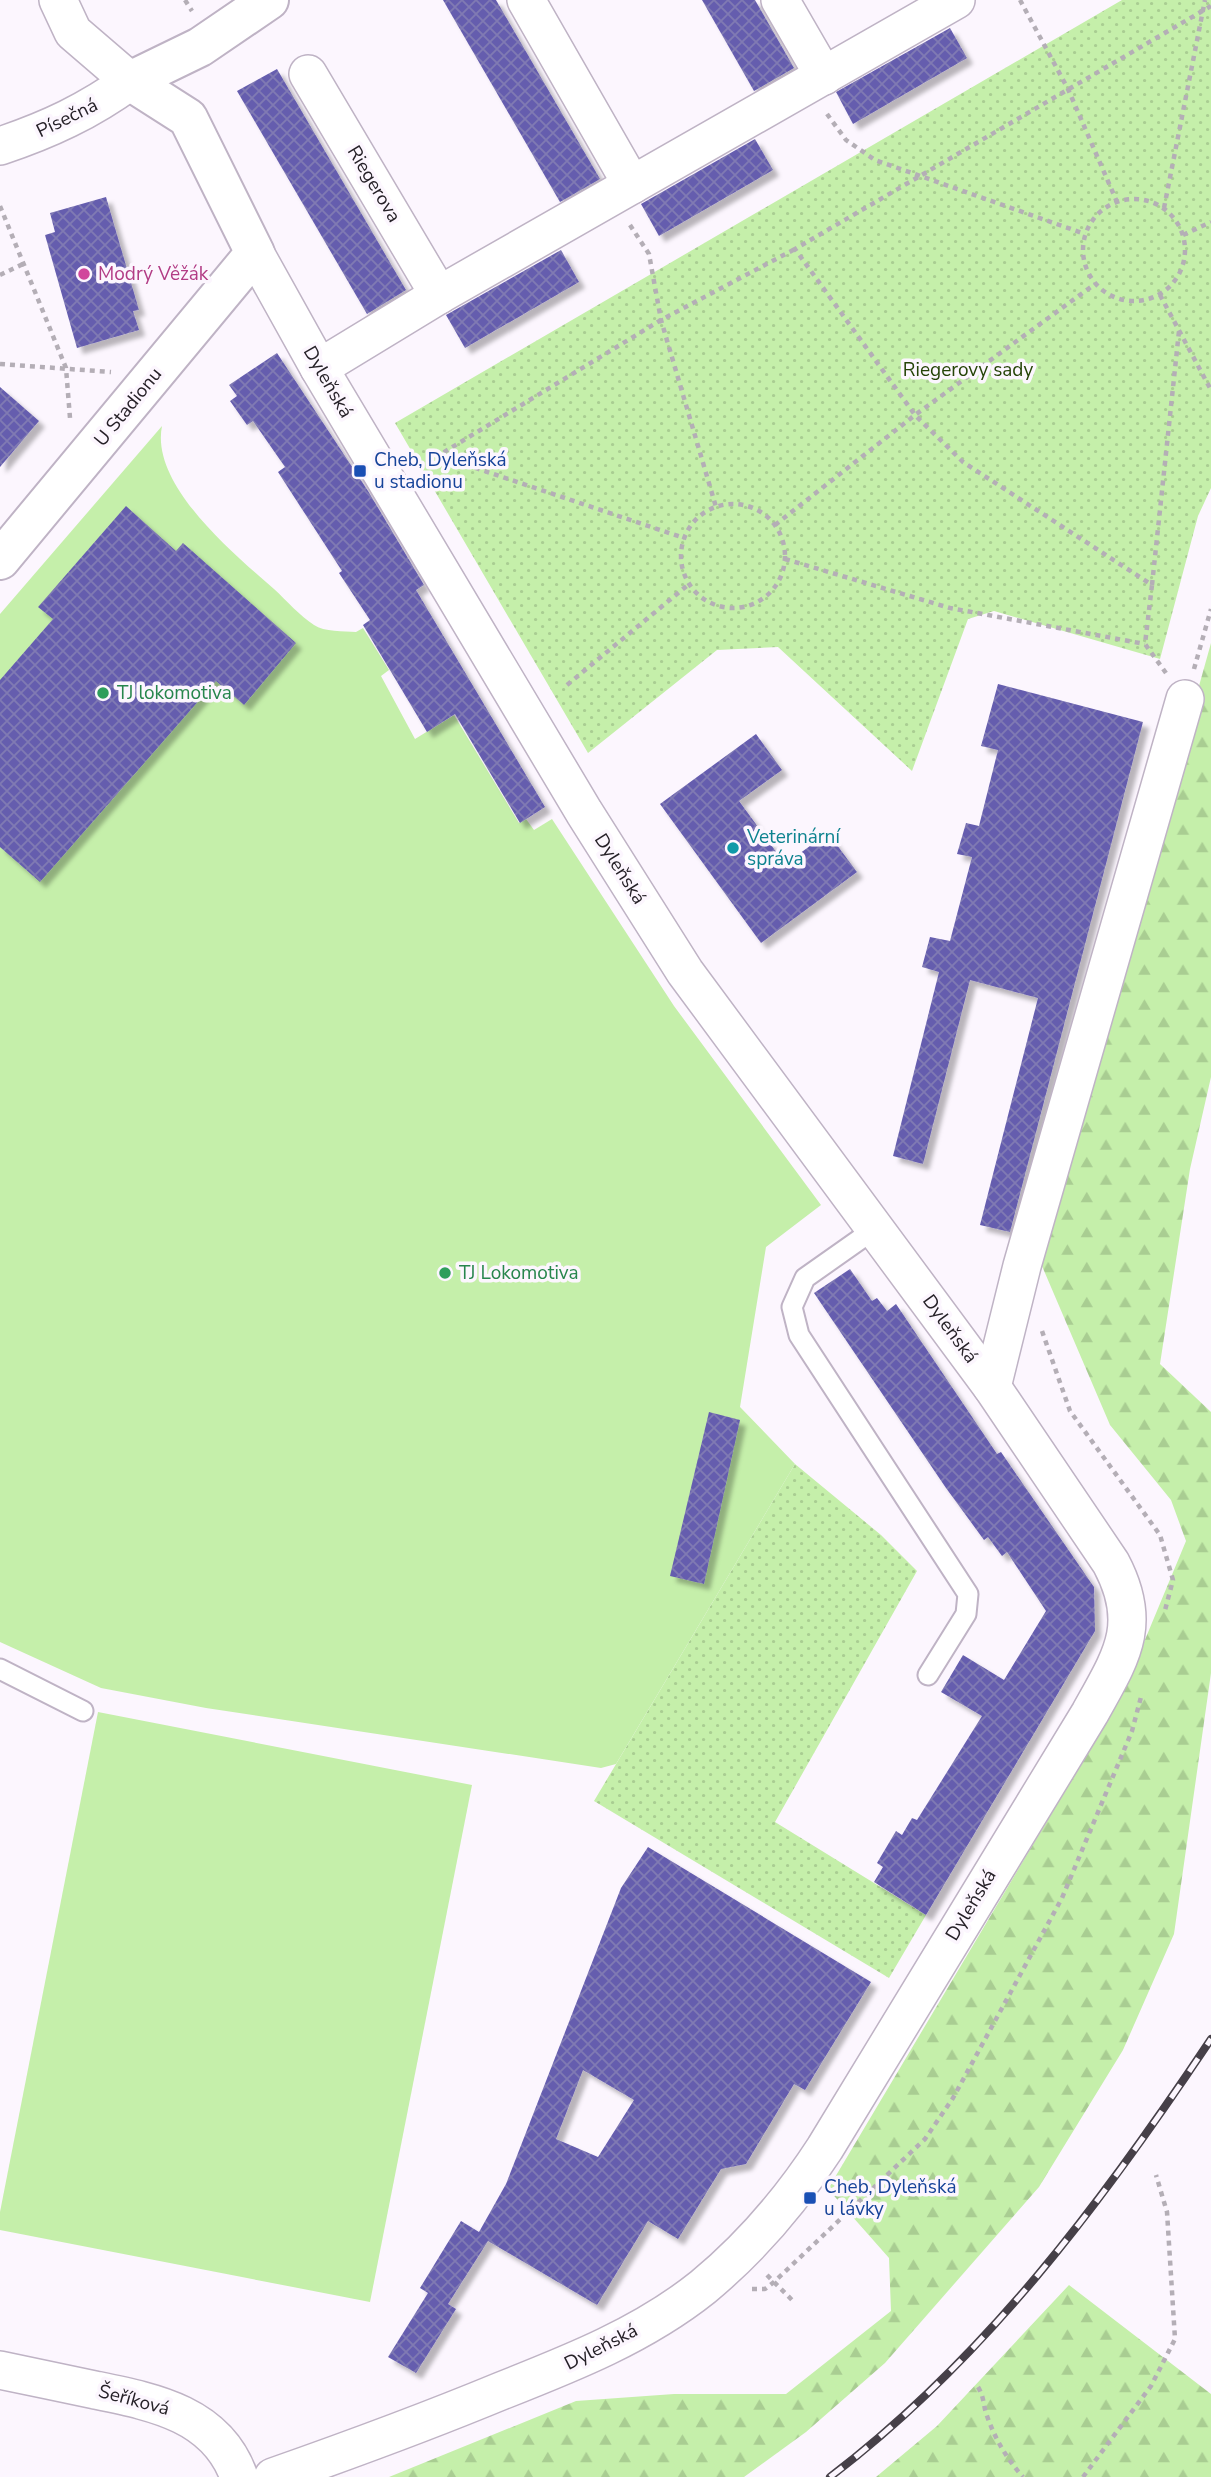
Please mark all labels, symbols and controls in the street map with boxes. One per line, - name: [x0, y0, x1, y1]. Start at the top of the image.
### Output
- street label: Písečná: [32, 92, 102, 144]
- street label: Riegerova: [341, 141, 407, 227]
- place label: Modrý Věžák: [98, 261, 209, 287]
- marker: Modrý Věžák: [76, 266, 92, 282]
- street label: Dyleňská: [297, 341, 359, 423]
- park label: Riegerovy sady: [903, 357, 1033, 383]
- street label: U Stadionu: [88, 362, 168, 452]
- place label: Cheb, Dyleňská u stadionu: [374, 447, 506, 495]
- marker: Cheb, Dyleňská u stadionu: [352, 463, 368, 479]
- place label: TJ lokomotiva: [117, 680, 232, 706]
- marker: TJ lokomotiva: [95, 685, 111, 701]
- place label: Veterinární správa: [746, 824, 841, 872]
- street label: Dyleňská: [588, 829, 652, 909]
- marker: Veterinární správa: [725, 840, 741, 856]
- place label: TJ Lokomotiva: [459, 1260, 578, 1286]
- marker: TJ Lokomotiva: [437, 1265, 453, 1281]
- street label: Dyleňská: [916, 1289, 984, 1369]
- street label: Dyleňská: [940, 1864, 1002, 1946]
- place label: Cheb, Dyleňská u lávky: [824, 2174, 956, 2222]
- marker: Cheb, Dyleňská u lávky: [802, 2190, 818, 2206]
- street label: Dyleňská: [560, 2318, 642, 2376]
- street label: Šeříková: [96, 2378, 172, 2422]

